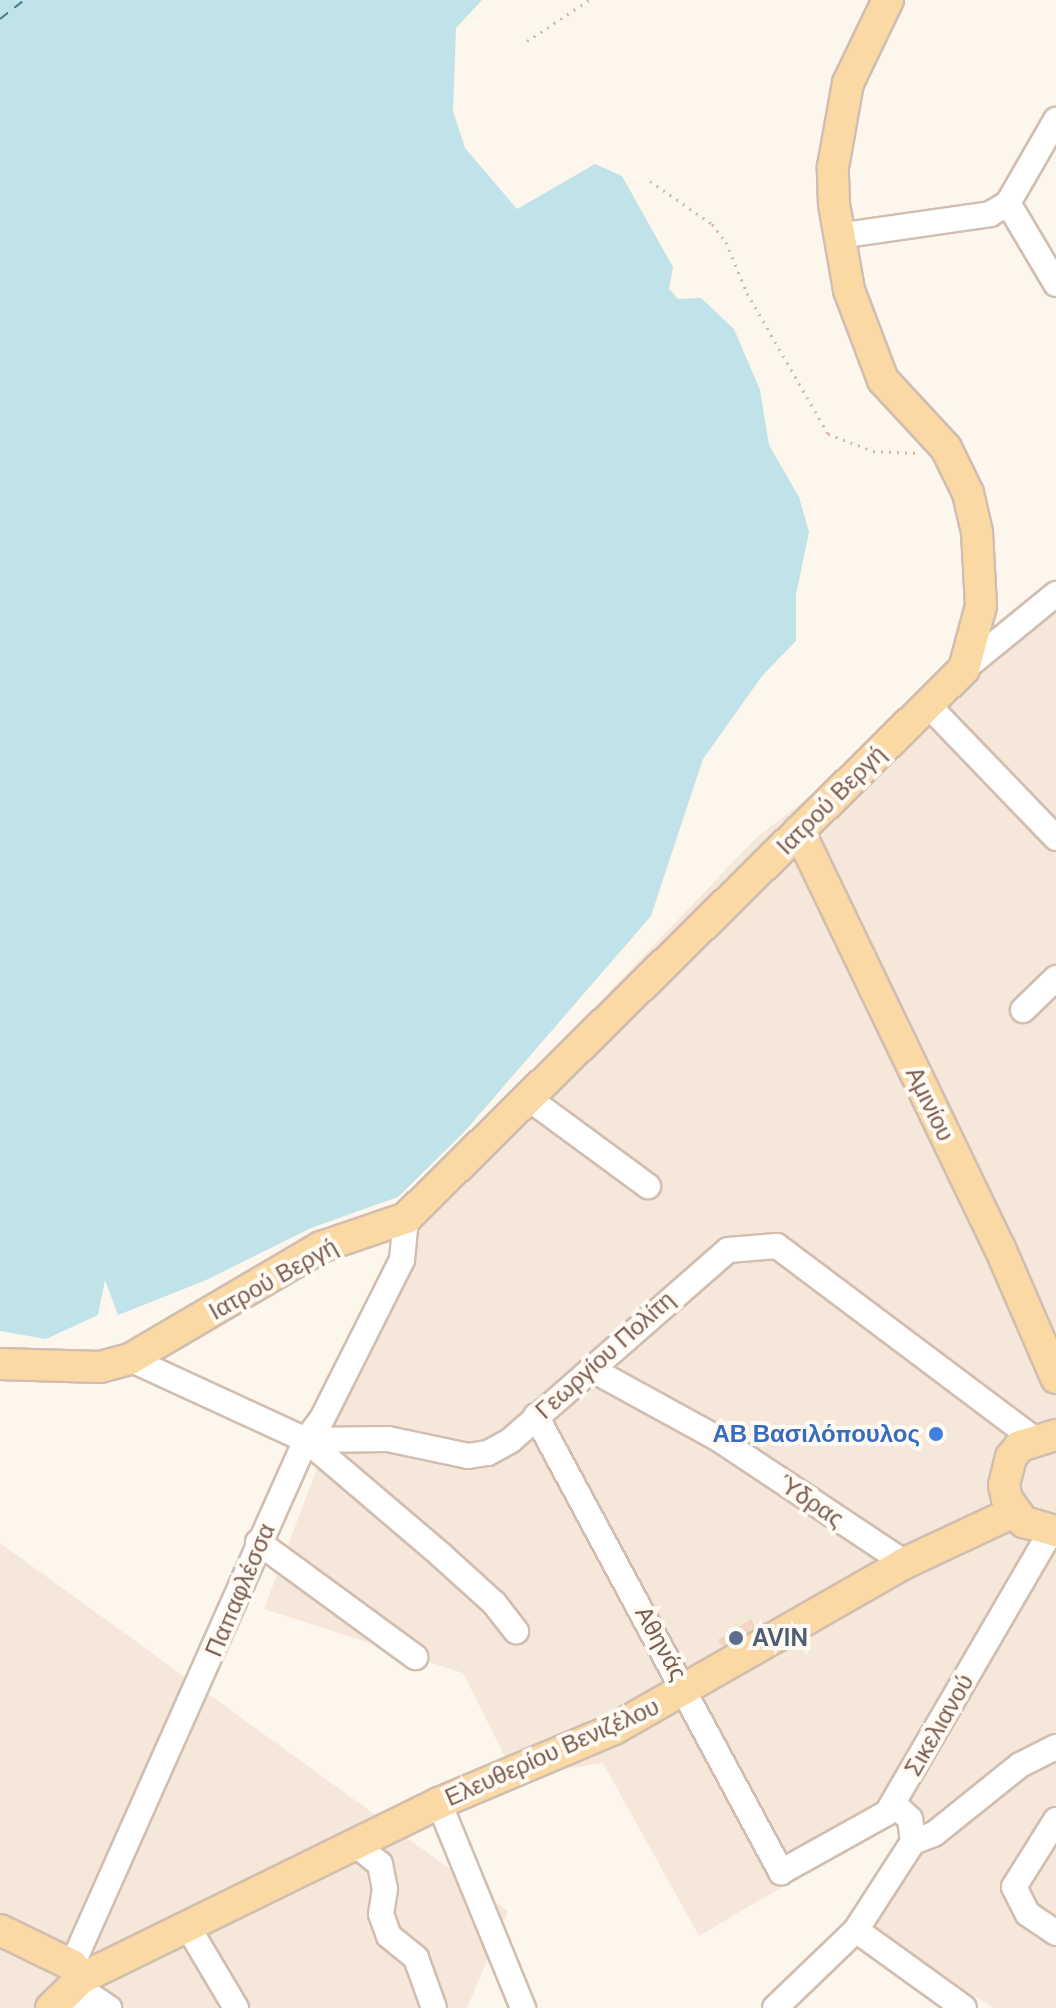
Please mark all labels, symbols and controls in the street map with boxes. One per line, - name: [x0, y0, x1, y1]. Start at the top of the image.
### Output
- street label: Ιατρού Βεργή: [771, 740, 891, 860]
- street label: Αμινίου: [900, 1062, 960, 1146]
- street label: Ιατρού Βεργή: [204, 1232, 342, 1326]
- street label: Γεωργίου Πολίτη: [530, 1285, 680, 1425]
- place label: ΑΒ Βασιλόπουλος: [712, 1420, 920, 1448]
- marker: ΑΒ Βασιλόπουλος: [927, 1425, 945, 1443]
- street label: Ύδρας: [773, 1469, 849, 1533]
- street label: Παπαφλέσσα: [199, 1519, 281, 1661]
- street label: Αθηνάς: [629, 1601, 693, 1685]
- place label: AVIN: [752, 1624, 808, 1652]
- marker: AVIN: [727, 1629, 745, 1647]
- street label: Σικελιανού: [898, 1669, 980, 1781]
- street label: Ελευθερίου Βενιζέλου: [441, 1692, 663, 1812]

